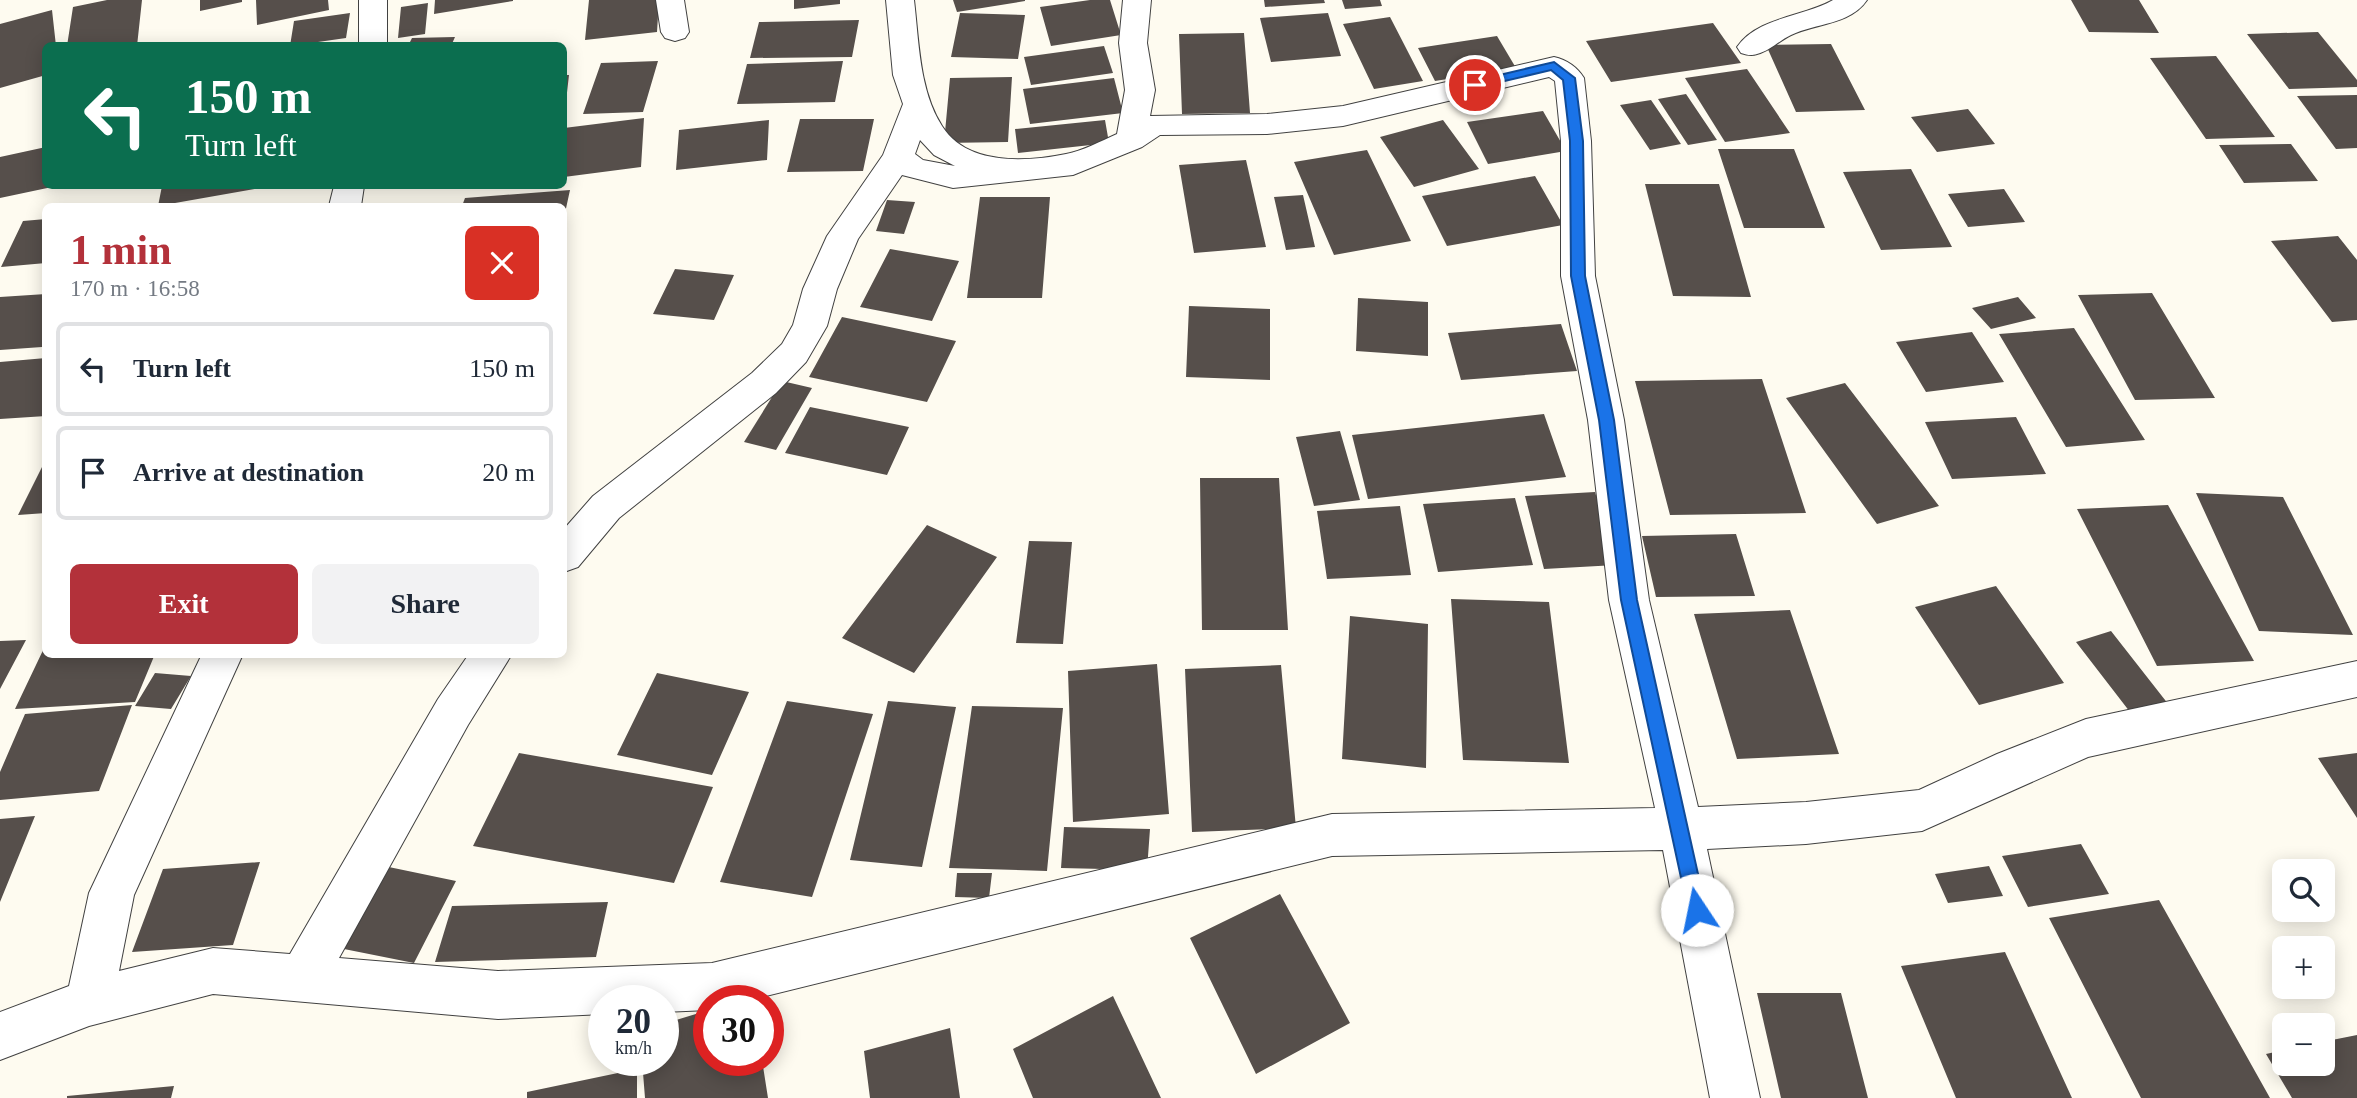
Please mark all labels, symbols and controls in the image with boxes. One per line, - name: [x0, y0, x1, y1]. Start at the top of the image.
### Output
- pin: [1445, 55, 1505, 115]
- icon: arrive: [1456, 66, 1494, 104]
- text: 150 m: [185, 69, 312, 124]
- icon: left: [70, 70, 161, 161]
- text: Turn left: [185, 127, 297, 163]
- button: close: [465, 226, 539, 300]
- text: 1 min: [70, 227, 172, 273]
- text: 170 m · 16:58: [70, 276, 200, 301]
- icon: left: [74, 350, 112, 388]
- text: Turn left: [133, 354, 231, 383]
- text: 150 m: [469, 354, 535, 383]
- icon: arrive: [74, 454, 112, 492]
- text: Arrive at destination: [133, 458, 364, 487]
- text: 20 m: [482, 458, 535, 487]
- button: Exit: [70, 564, 298, 644]
- button: Share: [312, 564, 539, 644]
- map controls: [2272, 859, 2335, 1076]
- button: search: [2272, 859, 2335, 922]
- position arrow: [1660, 873, 1734, 947]
- button: +: [2272, 936, 2335, 999]
- speed limit sign: 30: [693, 985, 784, 1076]
- text: 20: [616, 1002, 651, 1041]
- button: −: [2272, 1013, 2335, 1076]
- text: km/h: [615, 1038, 652, 1058]

